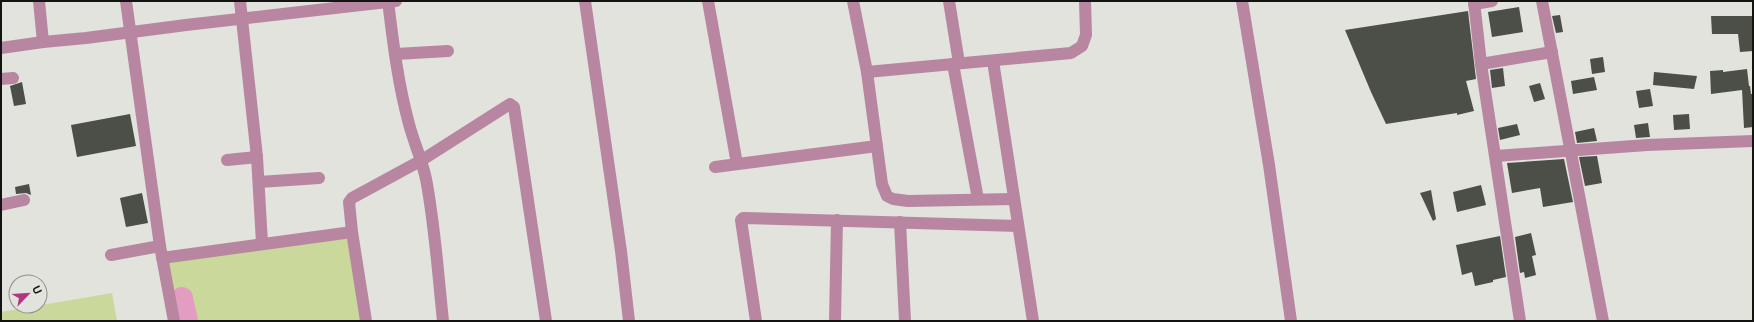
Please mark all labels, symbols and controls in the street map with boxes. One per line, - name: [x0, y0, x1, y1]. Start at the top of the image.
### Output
- north arrow: [8, 274, 48, 314]
- text: U: [29, 283, 46, 297]

